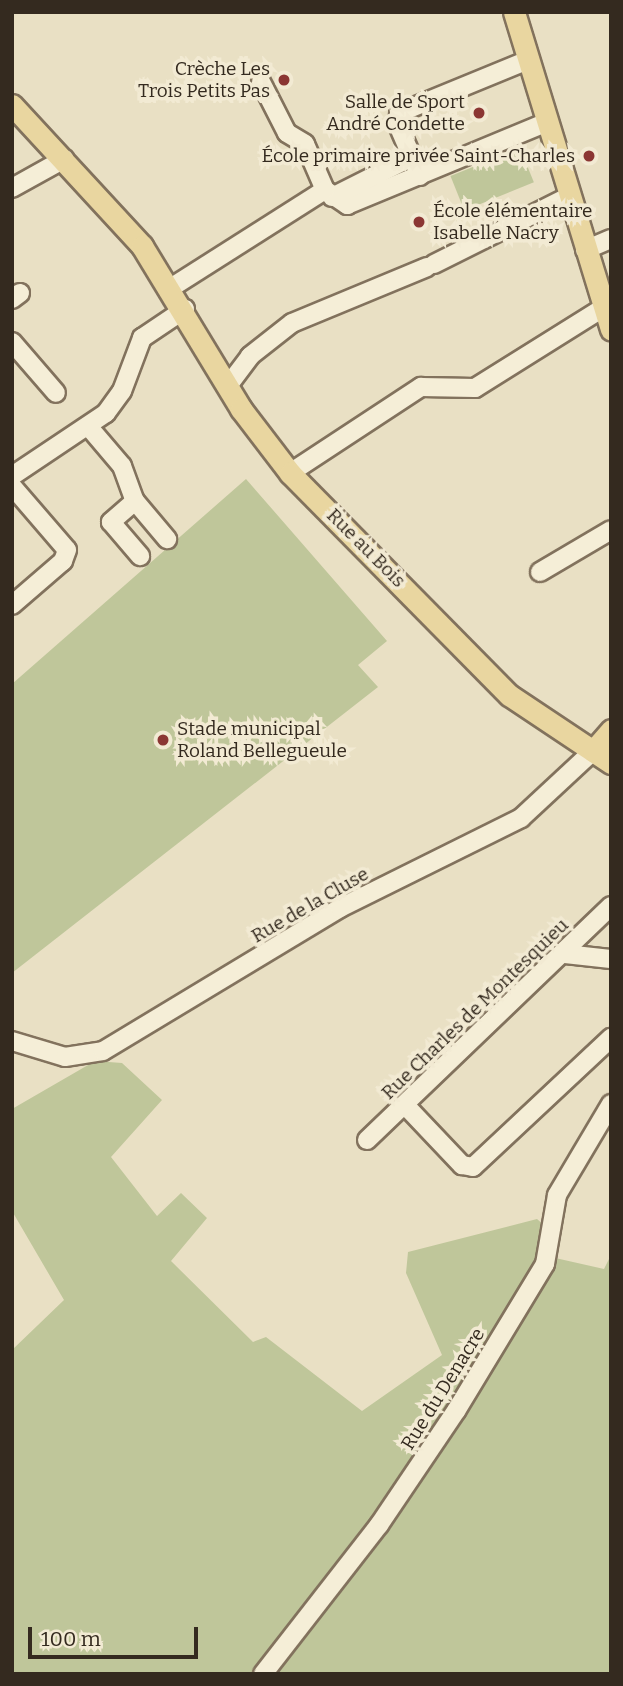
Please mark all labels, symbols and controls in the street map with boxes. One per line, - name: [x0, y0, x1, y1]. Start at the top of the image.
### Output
- place label: Crèche Les Trois Petits Pas: [138, 58, 270, 102]
- marker: Crèche Les Trois Petits Pas: [276, 72, 292, 88]
- place label: Salle de Sport André Condette: [326, 91, 465, 135]
- marker: Salle de Sport André Condette: [471, 105, 487, 121]
- place label: École primaire privée Saint-Charles: [261, 145, 575, 167]
- marker: École primaire privée Saint-Charles: [581, 148, 597, 164]
- place label: École élémentaire Isabelle Nacry: [433, 200, 592, 244]
- marker: École élémentaire Isabelle Nacry: [411, 214, 427, 230]
- street label: Rue au Bois: [322, 504, 410, 592]
- place label: Stade municipal Roland Bellegueule: [177, 718, 347, 762]
- marker: Stade municipal Roland Bellegueule: [155, 732, 171, 748]
- street label: Rue de la Cluse: [247, 862, 373, 948]
- street label: Rue Charles de Montesquieu: [377, 914, 573, 1104]
- street label: Rue du Denacre: [396, 1324, 490, 1454]
- scale bar: [32, 1612, 201, 1656]
- text: 100 m: [41, 1626, 101, 1652]

